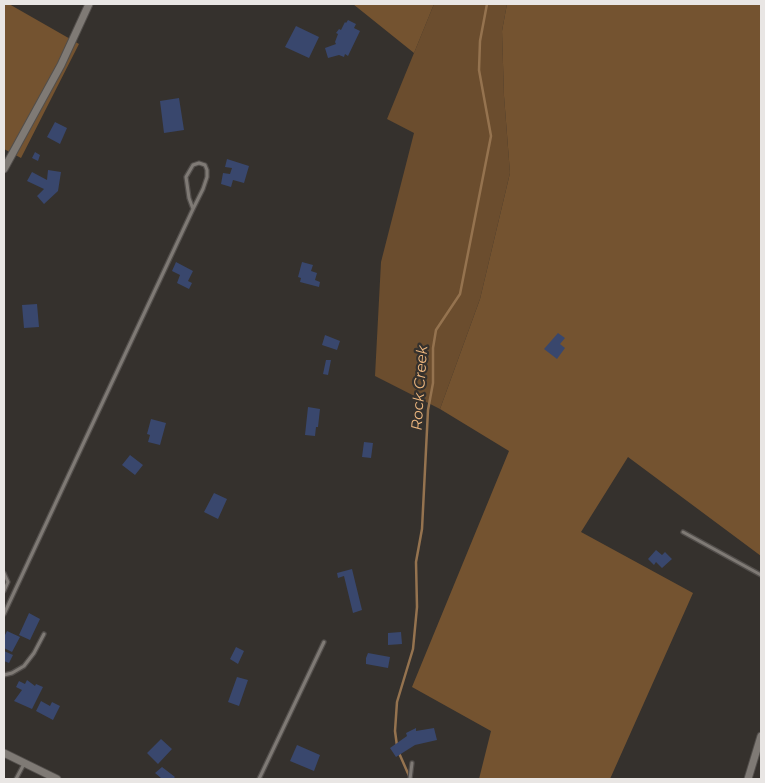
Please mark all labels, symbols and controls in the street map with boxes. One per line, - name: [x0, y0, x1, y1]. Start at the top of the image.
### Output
- water label: Rock Creek: [408, 345, 432, 431]

